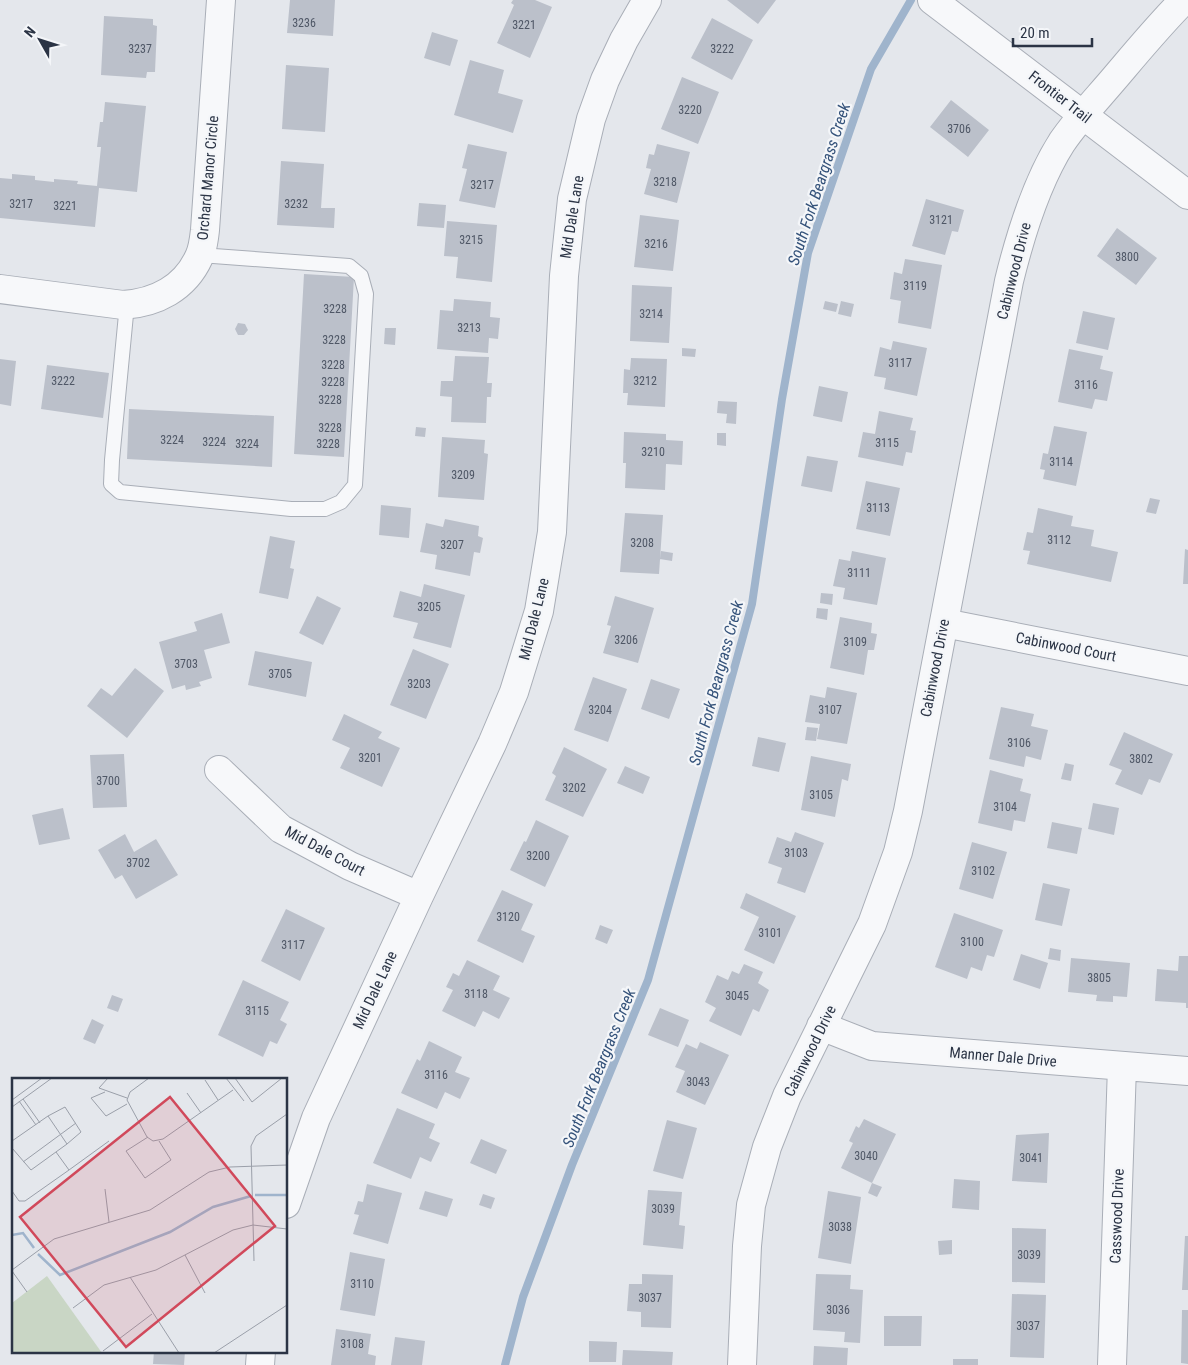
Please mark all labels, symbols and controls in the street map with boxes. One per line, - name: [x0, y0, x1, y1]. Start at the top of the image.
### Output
- north arrow: [15, 15, 65, 65]
- scale bar: [1013, 15, 1092, 47]
- house number: 3236: [292, 16, 316, 30]
- house number: 3221: [512, 18, 536, 32]
- text: N: [21, 23, 39, 40]
- text: 20 m: [1020, 24, 1050, 42]
- house number: 3237: [128, 42, 152, 56]
- house number: 3222: [710, 42, 734, 56]
- street label: Frontier Trail: [1025, 67, 1095, 127]
- water label: South Fork Beargrass Creek: [784, 100, 855, 268]
- house number: 3220: [678, 103, 702, 117]
- street label: Orchard Manor Circle: [194, 115, 222, 241]
- house number: 3706: [947, 122, 971, 136]
- street label: Mid Dale Lane: [557, 174, 587, 260]
- house number: 3218: [653, 175, 677, 189]
- house number: 3217: [470, 178, 494, 192]
- house number: 3217: [9, 197, 33, 211]
- house number: 3232: [284, 197, 308, 211]
- house number: 3221: [53, 199, 77, 213]
- house number: 3121: [929, 213, 953, 227]
- street label: Cabinwood Drive: [993, 221, 1035, 321]
- house number: 3215: [459, 233, 483, 247]
- house number: 3216: [644, 237, 668, 251]
- house number: 3800: [1115, 250, 1139, 264]
- house number: 3119: [903, 279, 927, 293]
- house number: 3228: [323, 302, 347, 316]
- house number: 3214: [639, 307, 663, 321]
- house number: 3213: [457, 321, 481, 335]
- house number: 3228: [322, 333, 346, 347]
- house number: 3117: [888, 356, 912, 370]
- house number: 3228: [321, 358, 345, 372]
- house number: 3222: [51, 374, 75, 388]
- house number: 3212: [633, 374, 657, 388]
- house number: 3228: [321, 375, 345, 389]
- house number: 3116: [1074, 378, 1098, 392]
- house number: 3228: [318, 393, 342, 407]
- house number: 3228: [318, 421, 342, 435]
- house number: 3224: [160, 433, 184, 447]
- house number: 3224: [202, 435, 226, 449]
- house number: 3115: [875, 436, 899, 450]
- house number: 3224: [235, 437, 259, 451]
- house number: 3228: [316, 437, 340, 451]
- house number: 3210: [641, 445, 665, 459]
- house number: 3114: [1049, 455, 1073, 469]
- house number: 3209: [451, 468, 475, 482]
- house number: 3113: [866, 501, 890, 515]
- house number: 3112: [1047, 533, 1071, 547]
- house number: 3208: [630, 536, 654, 550]
- house number: 3207: [440, 538, 464, 552]
- house number: 3111: [847, 566, 871, 580]
- street label: Mid Dale Lane: [515, 576, 553, 662]
- water label: South Fork Beargrass Creek: [685, 598, 747, 767]
- house number: 3205: [417, 600, 441, 614]
- street label: Cabinwood Drive: [917, 617, 953, 719]
- street label: Cabinwood Court: [1014, 628, 1118, 666]
- house number: 3206: [614, 633, 638, 647]
- house number: 3109: [843, 635, 867, 649]
- house number: 3703: [174, 657, 198, 671]
- house number: 3705: [268, 667, 292, 681]
- house number: 3203: [407, 677, 431, 691]
- house number: 3204: [588, 703, 612, 717]
- house number: 3107: [818, 703, 842, 717]
- house number: 3106: [1007, 736, 1031, 750]
- house number: 3201: [358, 751, 382, 765]
- house number: 3802: [1129, 752, 1153, 766]
- house number: 3700: [96, 774, 120, 788]
- house number: 3202: [562, 781, 586, 795]
- house number: 3105: [809, 788, 833, 802]
- house number: 3104: [993, 800, 1017, 814]
- street label: Mid Dale Court: [282, 822, 368, 880]
- house number: 3103: [784, 846, 808, 860]
- house number: 3200: [526, 849, 550, 863]
- house number: 3702: [126, 856, 150, 870]
- house number: 3102: [971, 864, 995, 878]
- house number: 3120: [496, 910, 520, 924]
- house number: 3101: [758, 926, 782, 940]
- house number: 3100: [960, 935, 984, 949]
- house number: 3117: [281, 938, 305, 952]
- street label: Mid Dale Lane: [349, 948, 401, 1032]
- house number: 3805: [1087, 971, 1111, 985]
- water label: South Fork Beargrass Creek: [558, 985, 640, 1150]
- house number: 3118: [464, 987, 488, 1001]
- house number: 3045: [725, 989, 749, 1003]
- street label: Cabinwood Drive: [780, 1002, 840, 1100]
- house number: 3115: [245, 1004, 269, 1018]
- street label: Manner Dale Drive: [949, 1043, 1057, 1071]
- house number: 3116: [424, 1068, 448, 1082]
- house number: 3043: [686, 1075, 710, 1089]
- inset map: [12, 1078, 288, 1352]
- house number: 3040: [854, 1149, 878, 1163]
- house number: 3041: [1019, 1151, 1043, 1165]
- street label: Casswood Drive: [1106, 1168, 1128, 1264]
- house number: 3039: [651, 1202, 675, 1216]
- house number: 3038: [828, 1220, 852, 1234]
- house number: 3039: [1017, 1248, 1041, 1262]
- house number: 3110: [350, 1277, 374, 1291]
- house number: 3037: [638, 1291, 662, 1305]
- house number: 3036: [826, 1303, 850, 1317]
- house number: 3037: [1016, 1319, 1040, 1333]
- house number: 3108: [340, 1337, 364, 1351]

